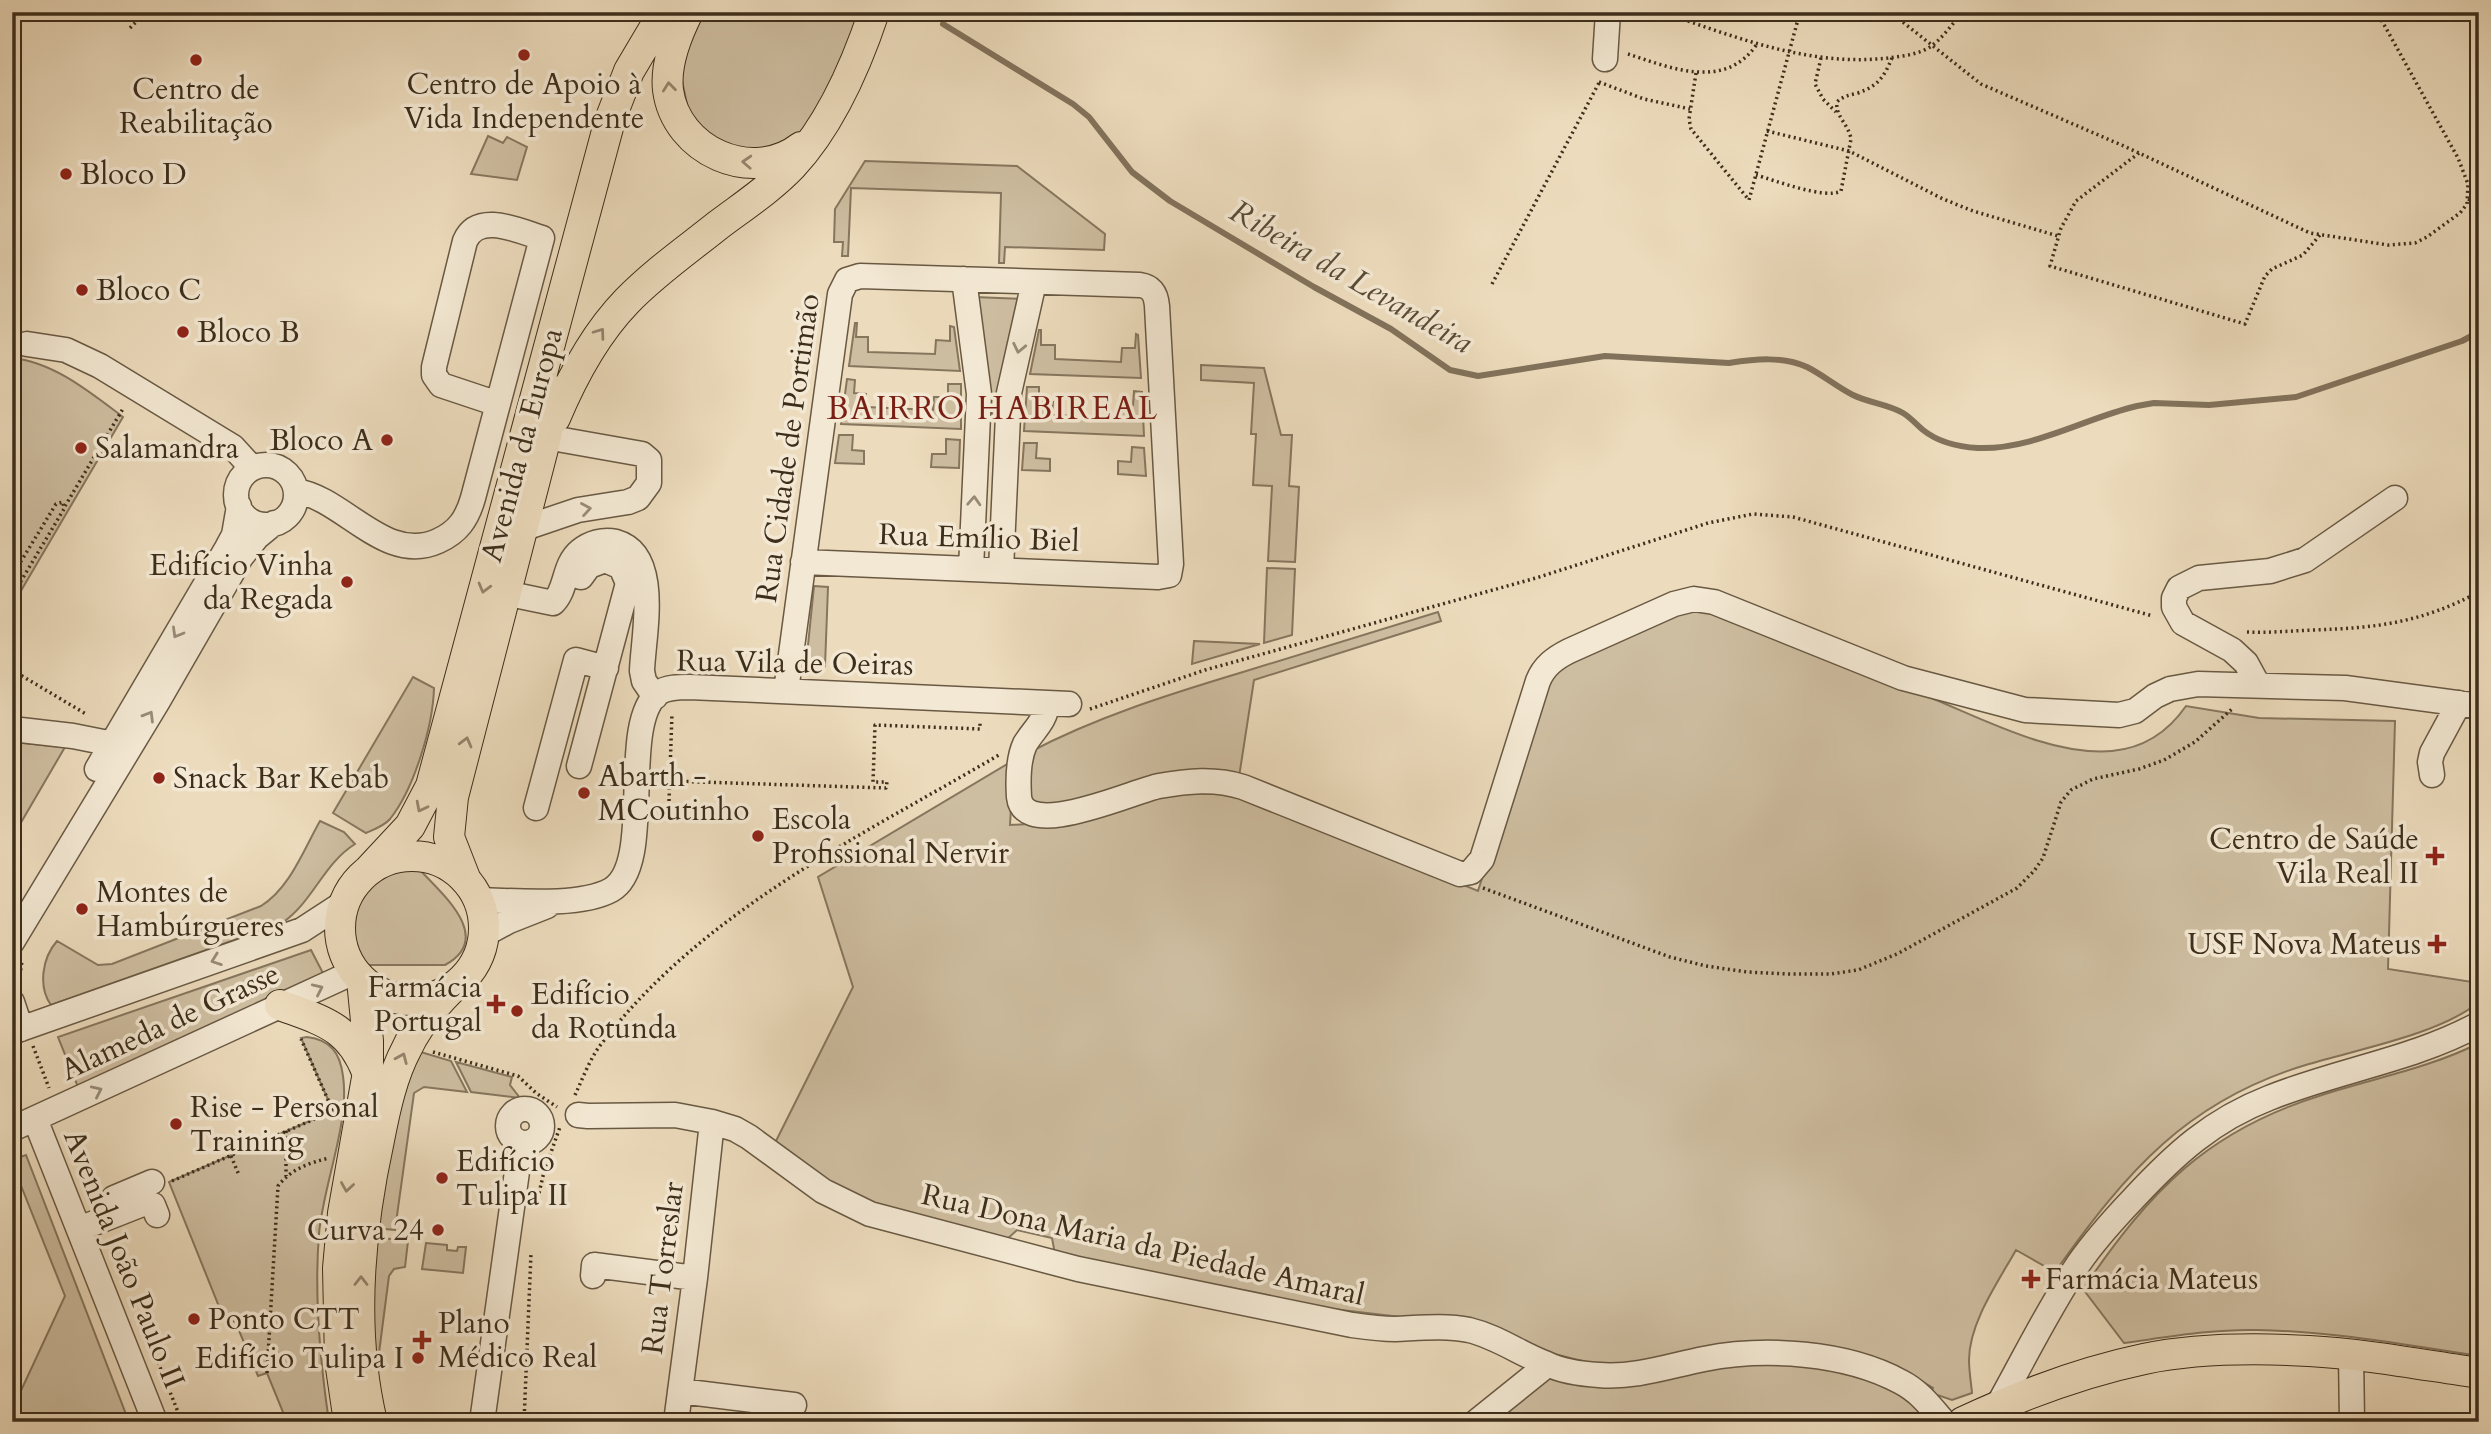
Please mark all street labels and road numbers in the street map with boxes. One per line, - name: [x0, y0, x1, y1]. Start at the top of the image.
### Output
- street label: Rua Cidade de Portimão: [746, 291, 830, 605]
- street label: Avenida da Europa: [471, 323, 573, 567]
- street label: Rua Emílio Biel: [878, 514, 1081, 562]
- street label: Rua Vila de Oeiras: [676, 640, 914, 686]
- street label: Alameda de Grasse: [54, 953, 286, 1091]
- street label: Avenida João Paulo II: [53, 1123, 195, 1395]
- street label: Rua Dona Maria da Piedade Amaral: [918, 1174, 1369, 1316]
- street label: Rua Torreslar: [632, 1179, 694, 1357]

